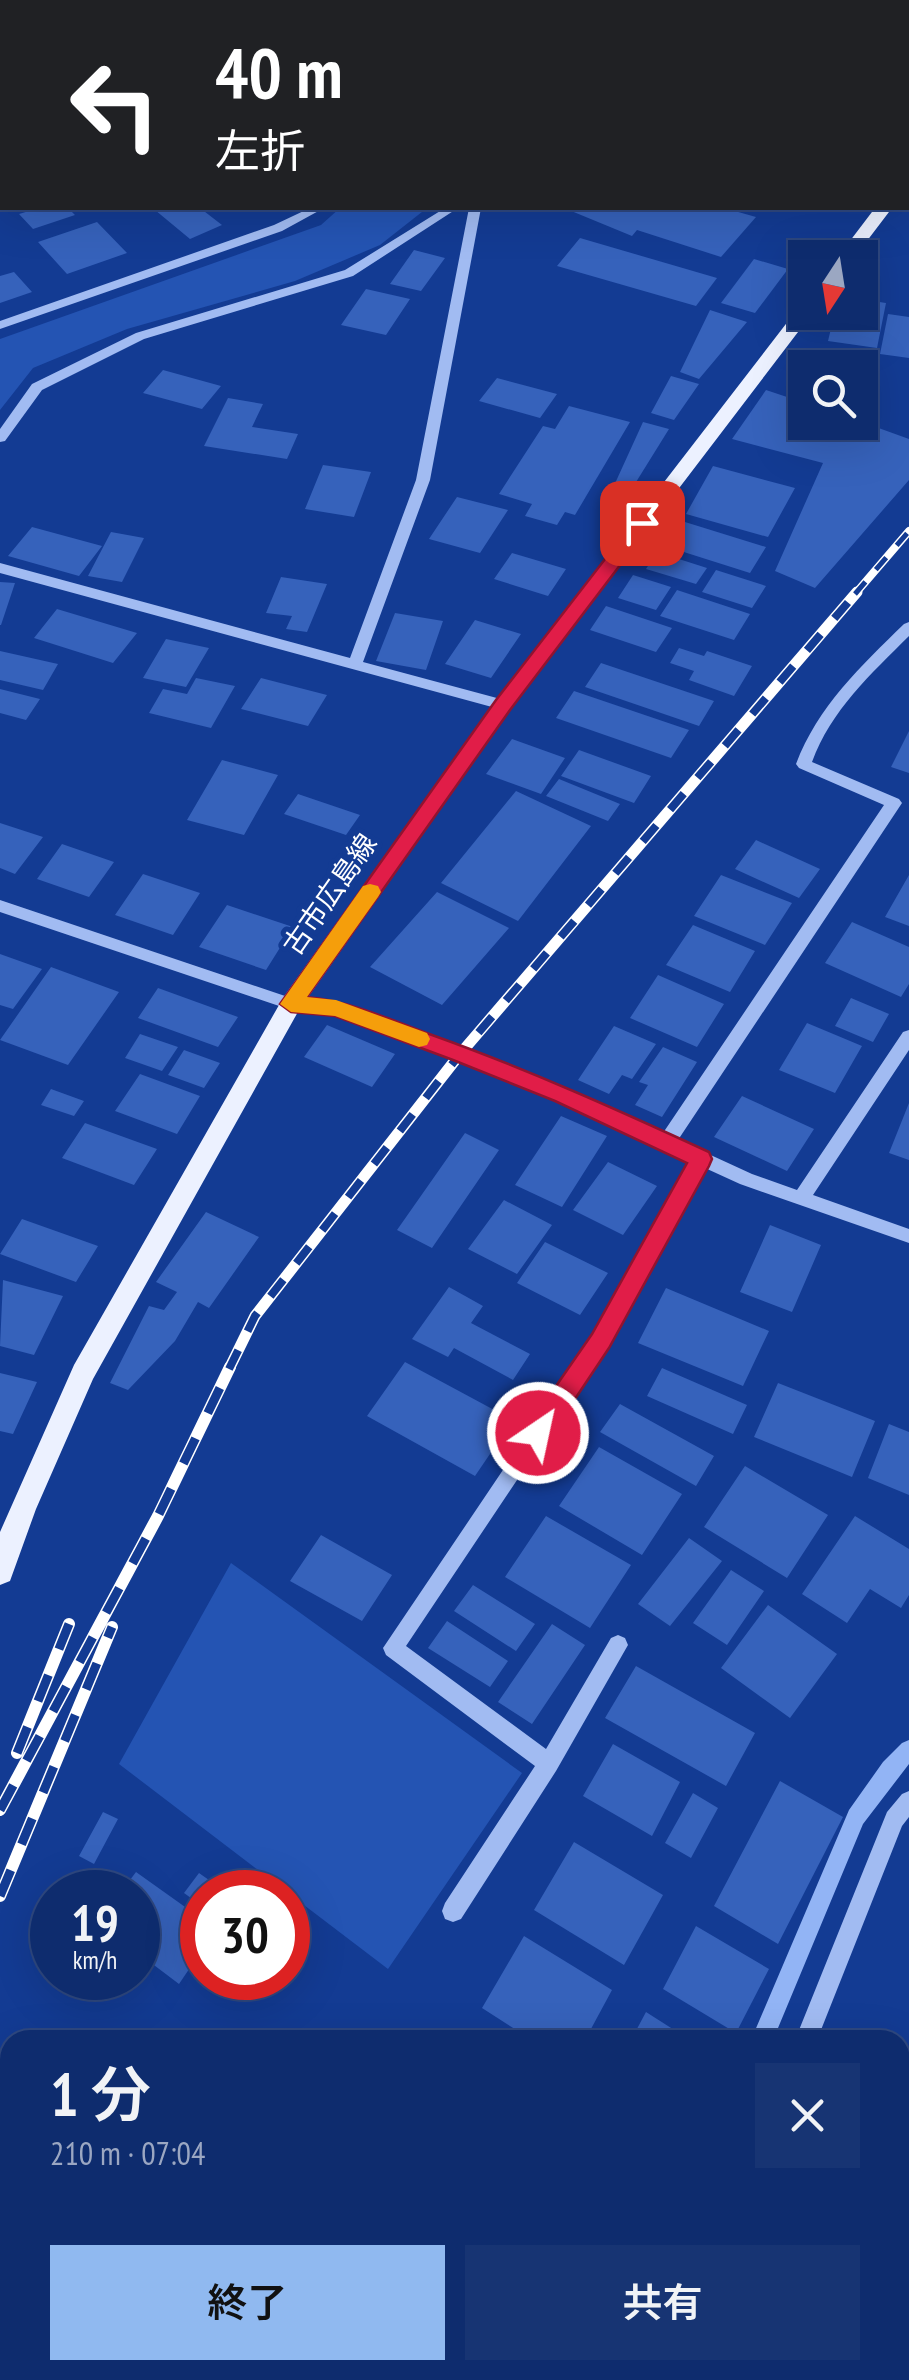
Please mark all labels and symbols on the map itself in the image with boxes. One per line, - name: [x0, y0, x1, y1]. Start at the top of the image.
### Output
- north arrow: [788, 240, 878, 330]
- pin: [600, 481, 685, 566]
- street label: 古市広島線: [274, 826, 384, 962]
- position arrow: [486, 1381, 590, 1485]
- speed limit sign: 30: [180, 1870, 310, 2000]

